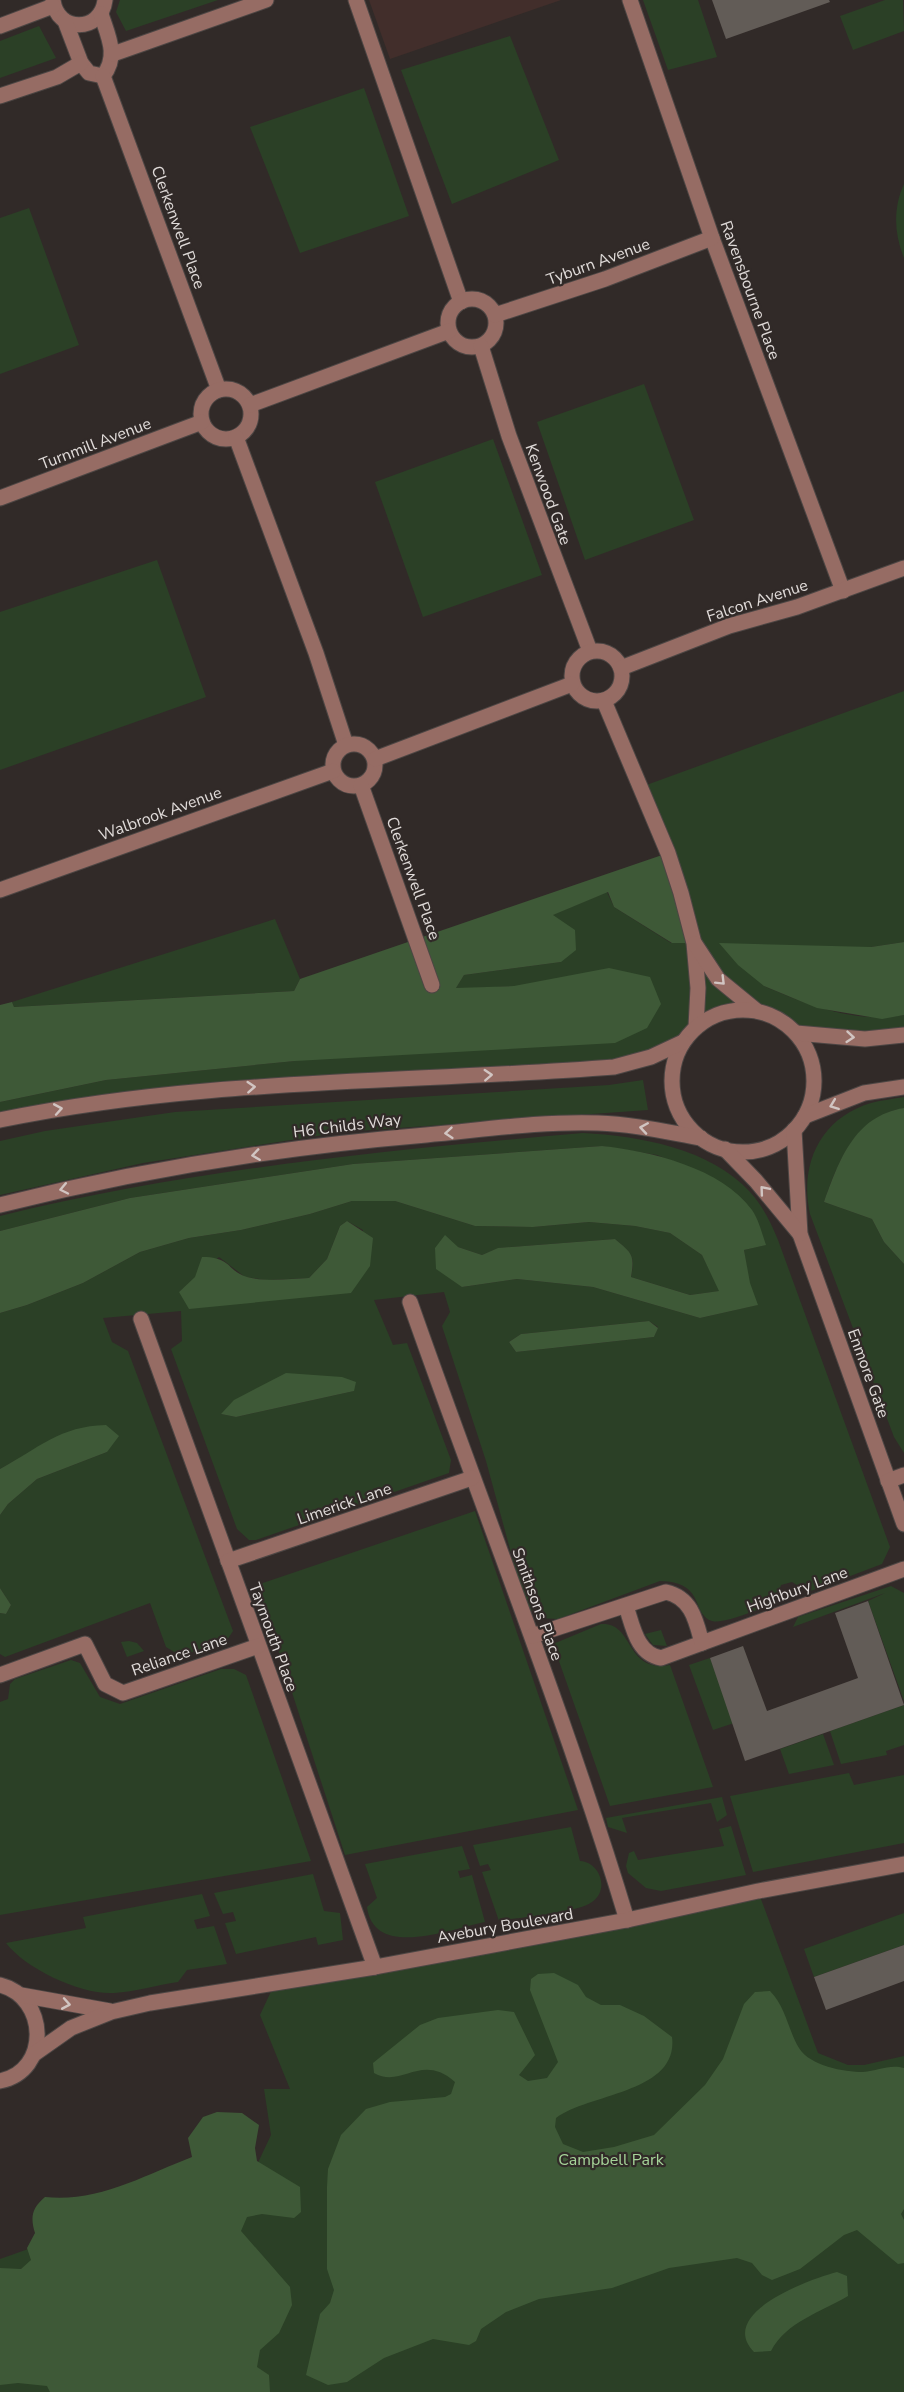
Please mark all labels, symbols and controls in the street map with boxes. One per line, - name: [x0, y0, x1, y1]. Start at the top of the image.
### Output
- street label: Clerkenwell Place: [146, 163, 211, 292]
- street label: Ravensbourne Place: [715, 218, 785, 363]
- street label: Tyburn Avenue: [544, 233, 653, 291]
- street label: Turnmill Avenue: [36, 413, 154, 475]
- street label: Kenwood Gate: [520, 441, 577, 548]
- street label: Falcon Avenue: [704, 574, 811, 628]
- street label: Walbrook Avenue: [96, 782, 225, 846]
- street label: Clerkenwell Place: [381, 814, 446, 943]
- one-way arrow: [714, 973, 725, 984]
- one-way arrow: [845, 1031, 854, 1044]
- one-way arrow: [483, 1068, 492, 1081]
- one-way arrow: [247, 1080, 256, 1093]
- one-way arrow: [829, 1098, 840, 1110]
- one-way arrow: [52, 1103, 62, 1116]
- street label: H6 Childs Way: [292, 1108, 403, 1144]
- one-way arrow: [639, 1122, 648, 1134]
- one-way arrow: [445, 1126, 454, 1139]
- one-way arrow: [251, 1149, 260, 1161]
- one-way arrow: [59, 1182, 69, 1195]
- one-way arrow: [760, 1186, 771, 1197]
- street label: Enmore Gate: [842, 1326, 894, 1421]
- street label: Limerick Lane: [294, 1478, 394, 1530]
- street label: Smithsons Place: [506, 1545, 568, 1664]
- street label: Highbury Lane: [744, 1561, 851, 1618]
- street label: Taymouth Place: [243, 1580, 303, 1695]
- street label: Reliance Lane: [129, 1628, 230, 1682]
- street label: Avebury Boulevard: [435, 1903, 575, 1949]
- one-way arrow: [61, 1997, 71, 2010]
- park label: Campbell Park: [558, 2149, 665, 2171]

